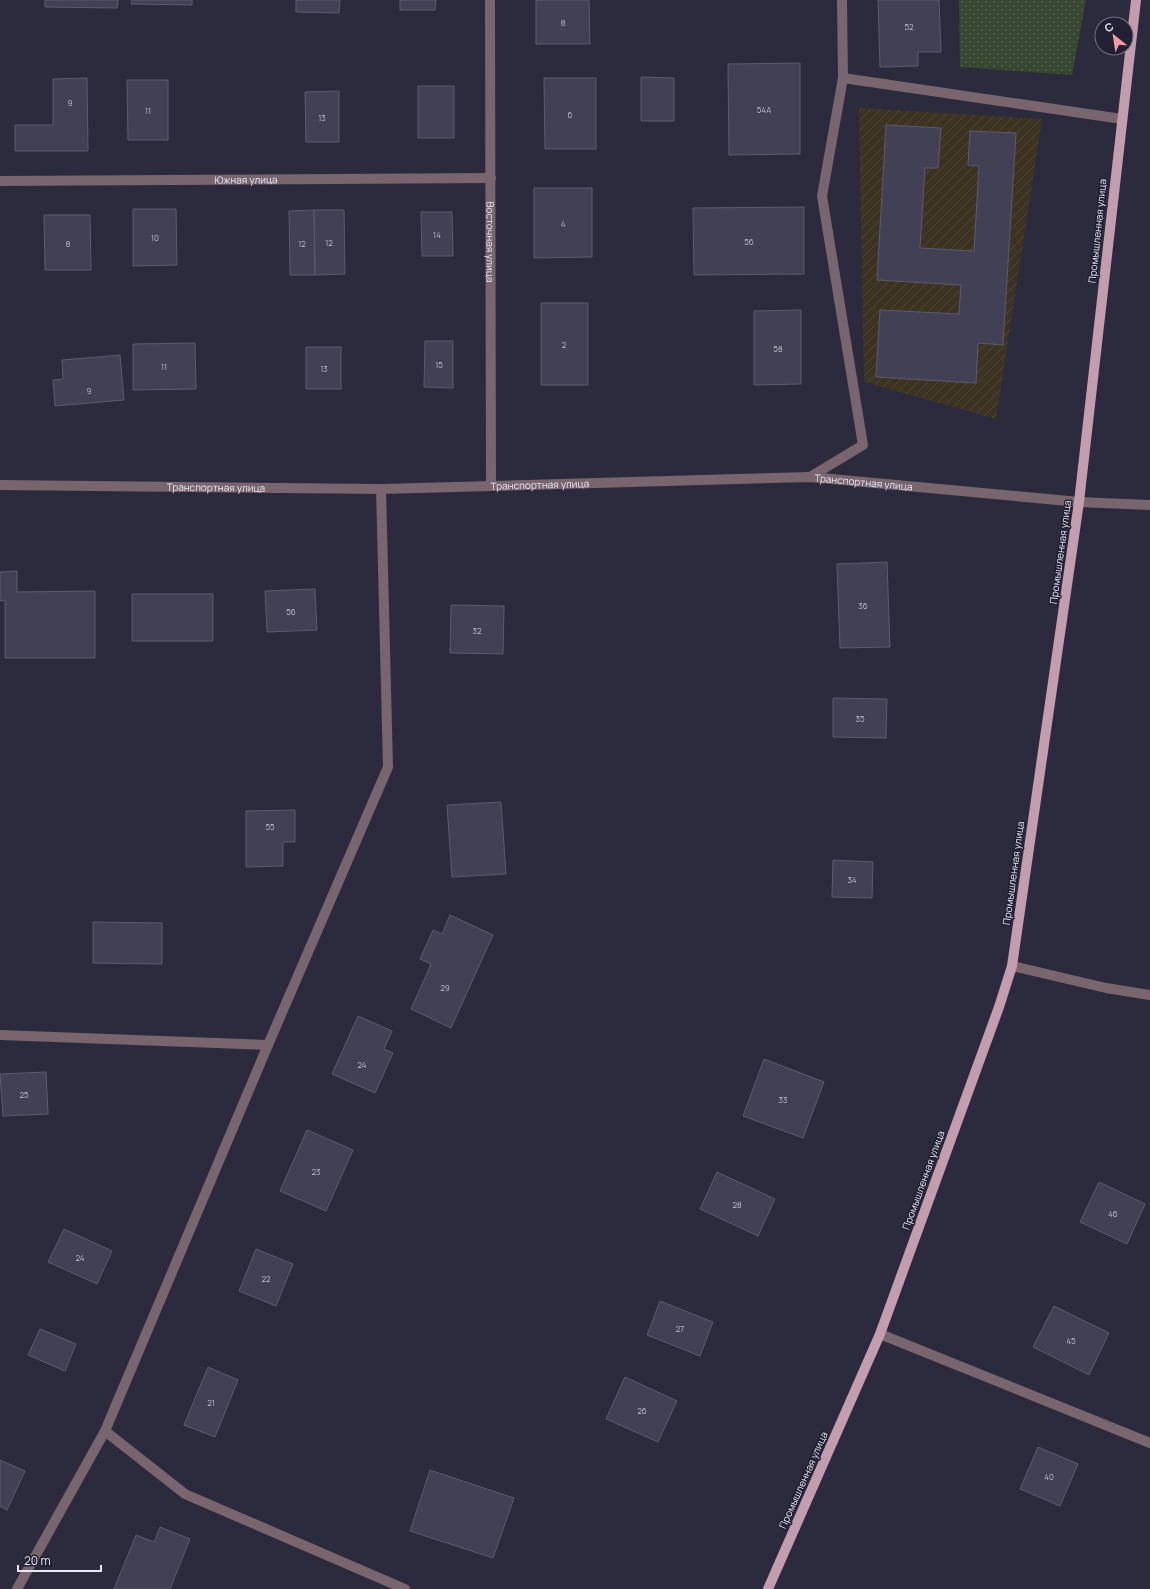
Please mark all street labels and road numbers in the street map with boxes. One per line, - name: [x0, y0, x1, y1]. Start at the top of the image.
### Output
- street label: Южная улица: [214, 172, 278, 187]
- street label: Промышленная улица: [1085, 178, 1109, 284]
- street label: Восточная улица: [483, 201, 498, 283]
- street label: Транспортная улица: [814, 470, 913, 494]
- street label: Транспортная улица: [491, 476, 589, 493]
- street label: Транспортная улица: [167, 480, 265, 495]
- street label: Промышленная улица: [1046, 499, 1074, 605]
- street label: Промышленная улица: [999, 820, 1027, 926]
- street label: Промышленная улица: [899, 1128, 947, 1232]
- street label: Промышленная улица: [775, 1429, 831, 1531]

